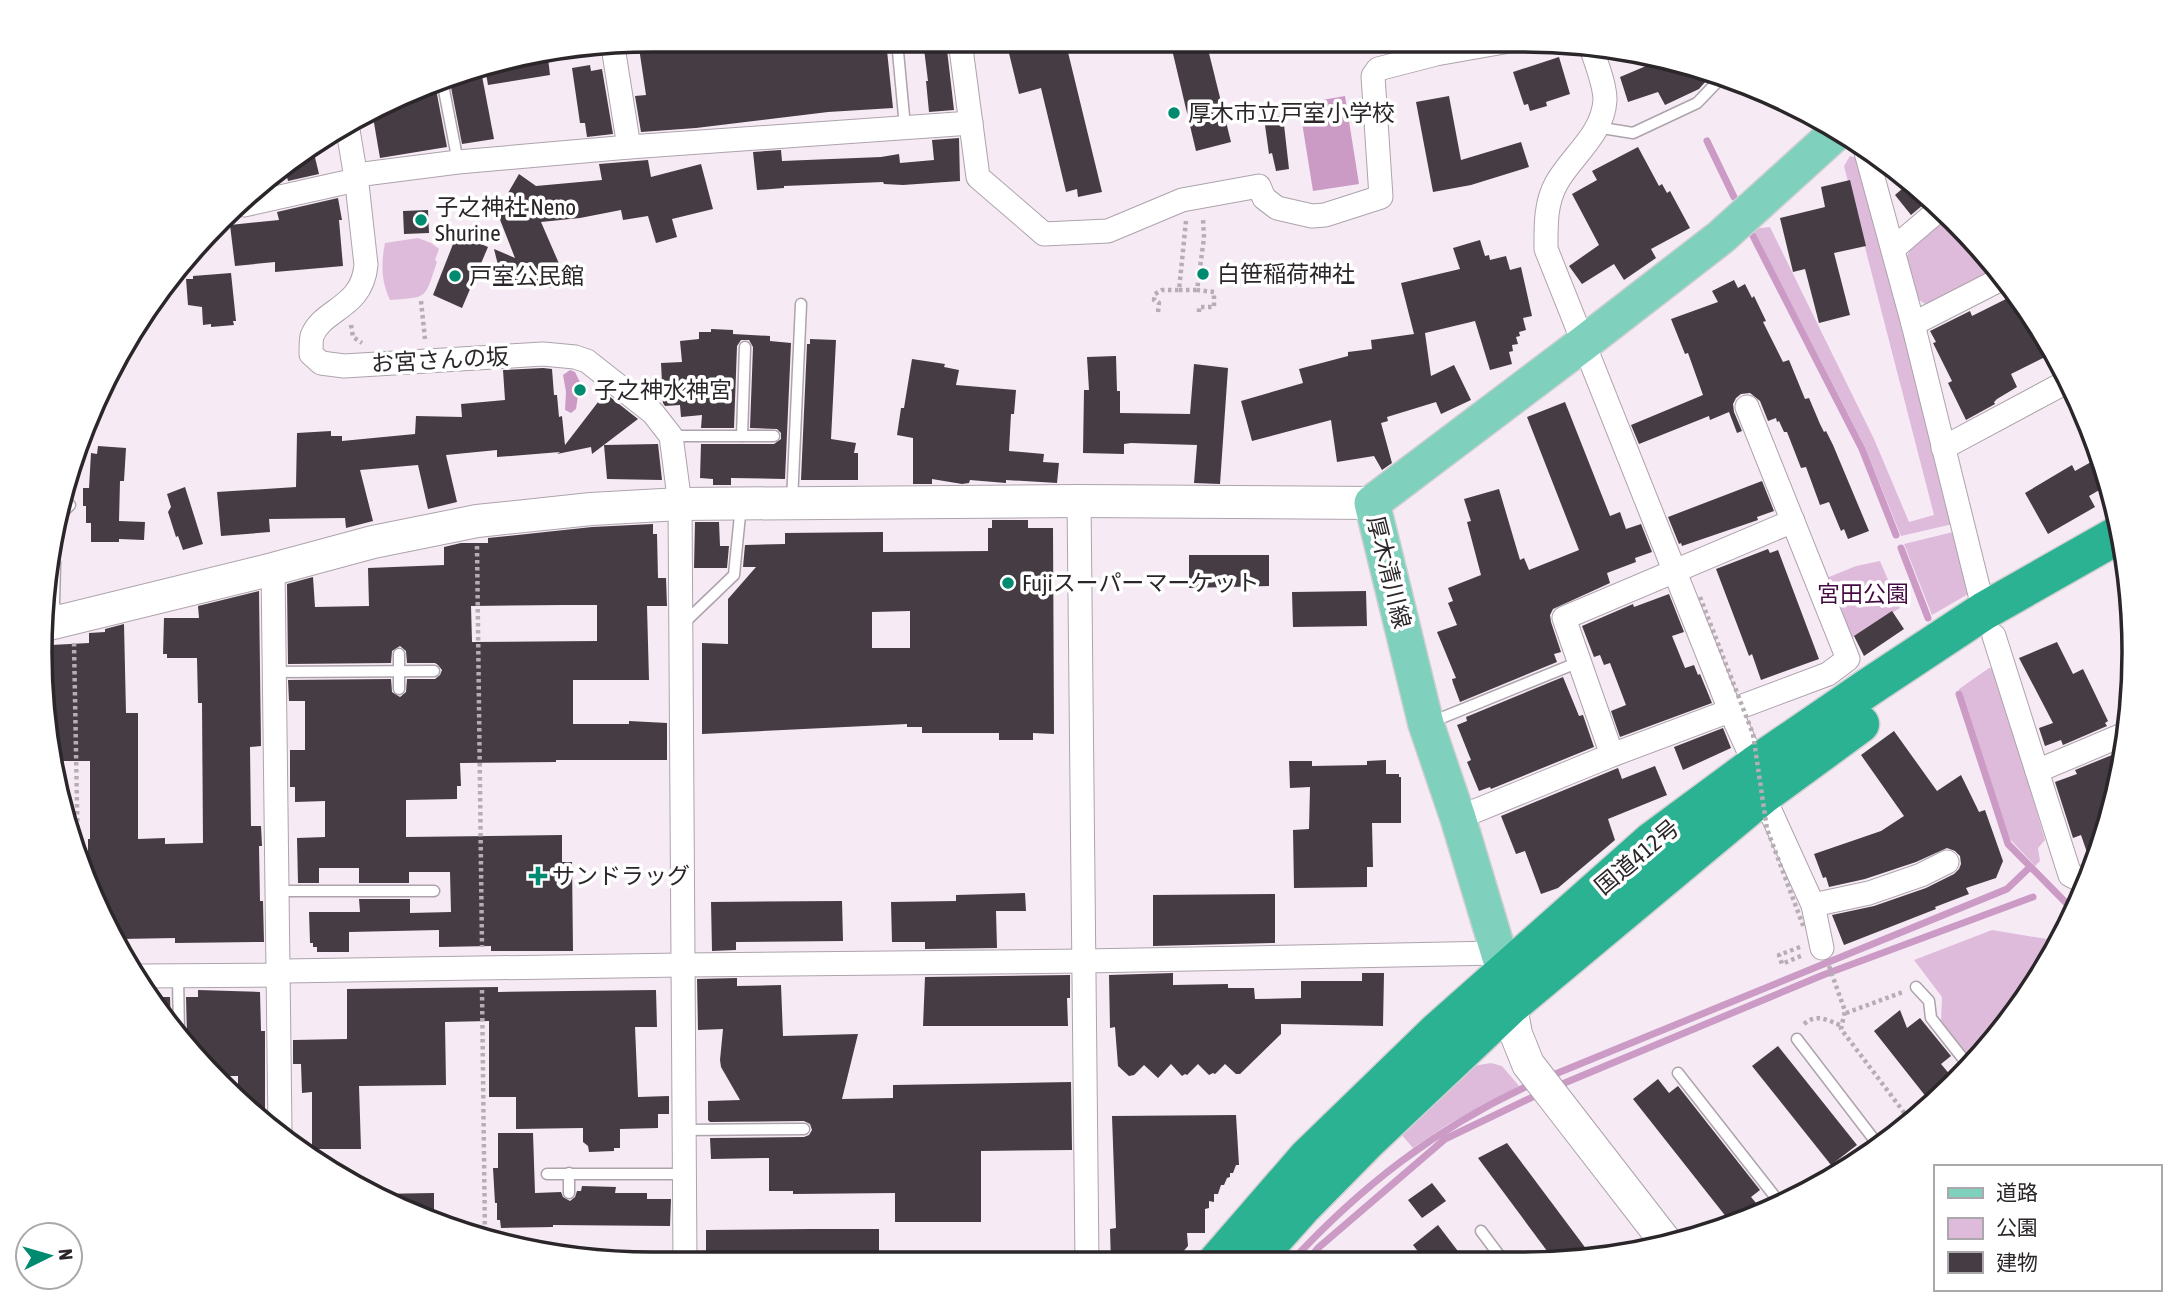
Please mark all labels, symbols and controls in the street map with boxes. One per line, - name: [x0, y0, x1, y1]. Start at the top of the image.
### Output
- place label: 厚木市立戸室小学校: [1188, 100, 1395, 126]
- marker: 厚木市立戸室小学校: [1166, 105, 1182, 121]
- place label: 子之神社 Neno Shurine: [435, 194, 576, 246]
- marker: 子之神社 Neno Shurine: [413, 212, 429, 228]
- place label: 白笹稲荷神社: [1217, 261, 1355, 287]
- place label: 戸室公民館: [469, 263, 584, 289]
- marker: 白笹稲荷神社: [1195, 266, 1211, 282]
- marker: 戸室公民館: [447, 268, 463, 284]
- street label: お宮さんの坂: [370, 343, 510, 377]
- place label: 子之神水神宮: [594, 377, 732, 403]
- marker: 子之神水神宮: [572, 382, 588, 398]
- street label: 厚木清川線: [1362, 513, 1416, 631]
- place label: Fujiスーパーマーケット: [1022, 570, 1260, 596]
- marker: Fujiスーパーマーケット: [1000, 575, 1016, 591]
- park label: 宮田公園: [1817, 581, 1909, 607]
- street label: 国道412号: [1590, 814, 1684, 900]
- place label: サンドラッグ: [552, 863, 690, 889]
- marker: サンドラッグ: [530, 868, 546, 884]
- legend: [1934, 1165, 2161, 1291]
- text: 道路: [1996, 1180, 2038, 1204]
- text: 公園: [1996, 1215, 2038, 1239]
- north arrow: [14, 1221, 84, 1291]
- text: N: [54, 1248, 77, 1261]
- text: 建物: [1996, 1250, 2038, 1274]

